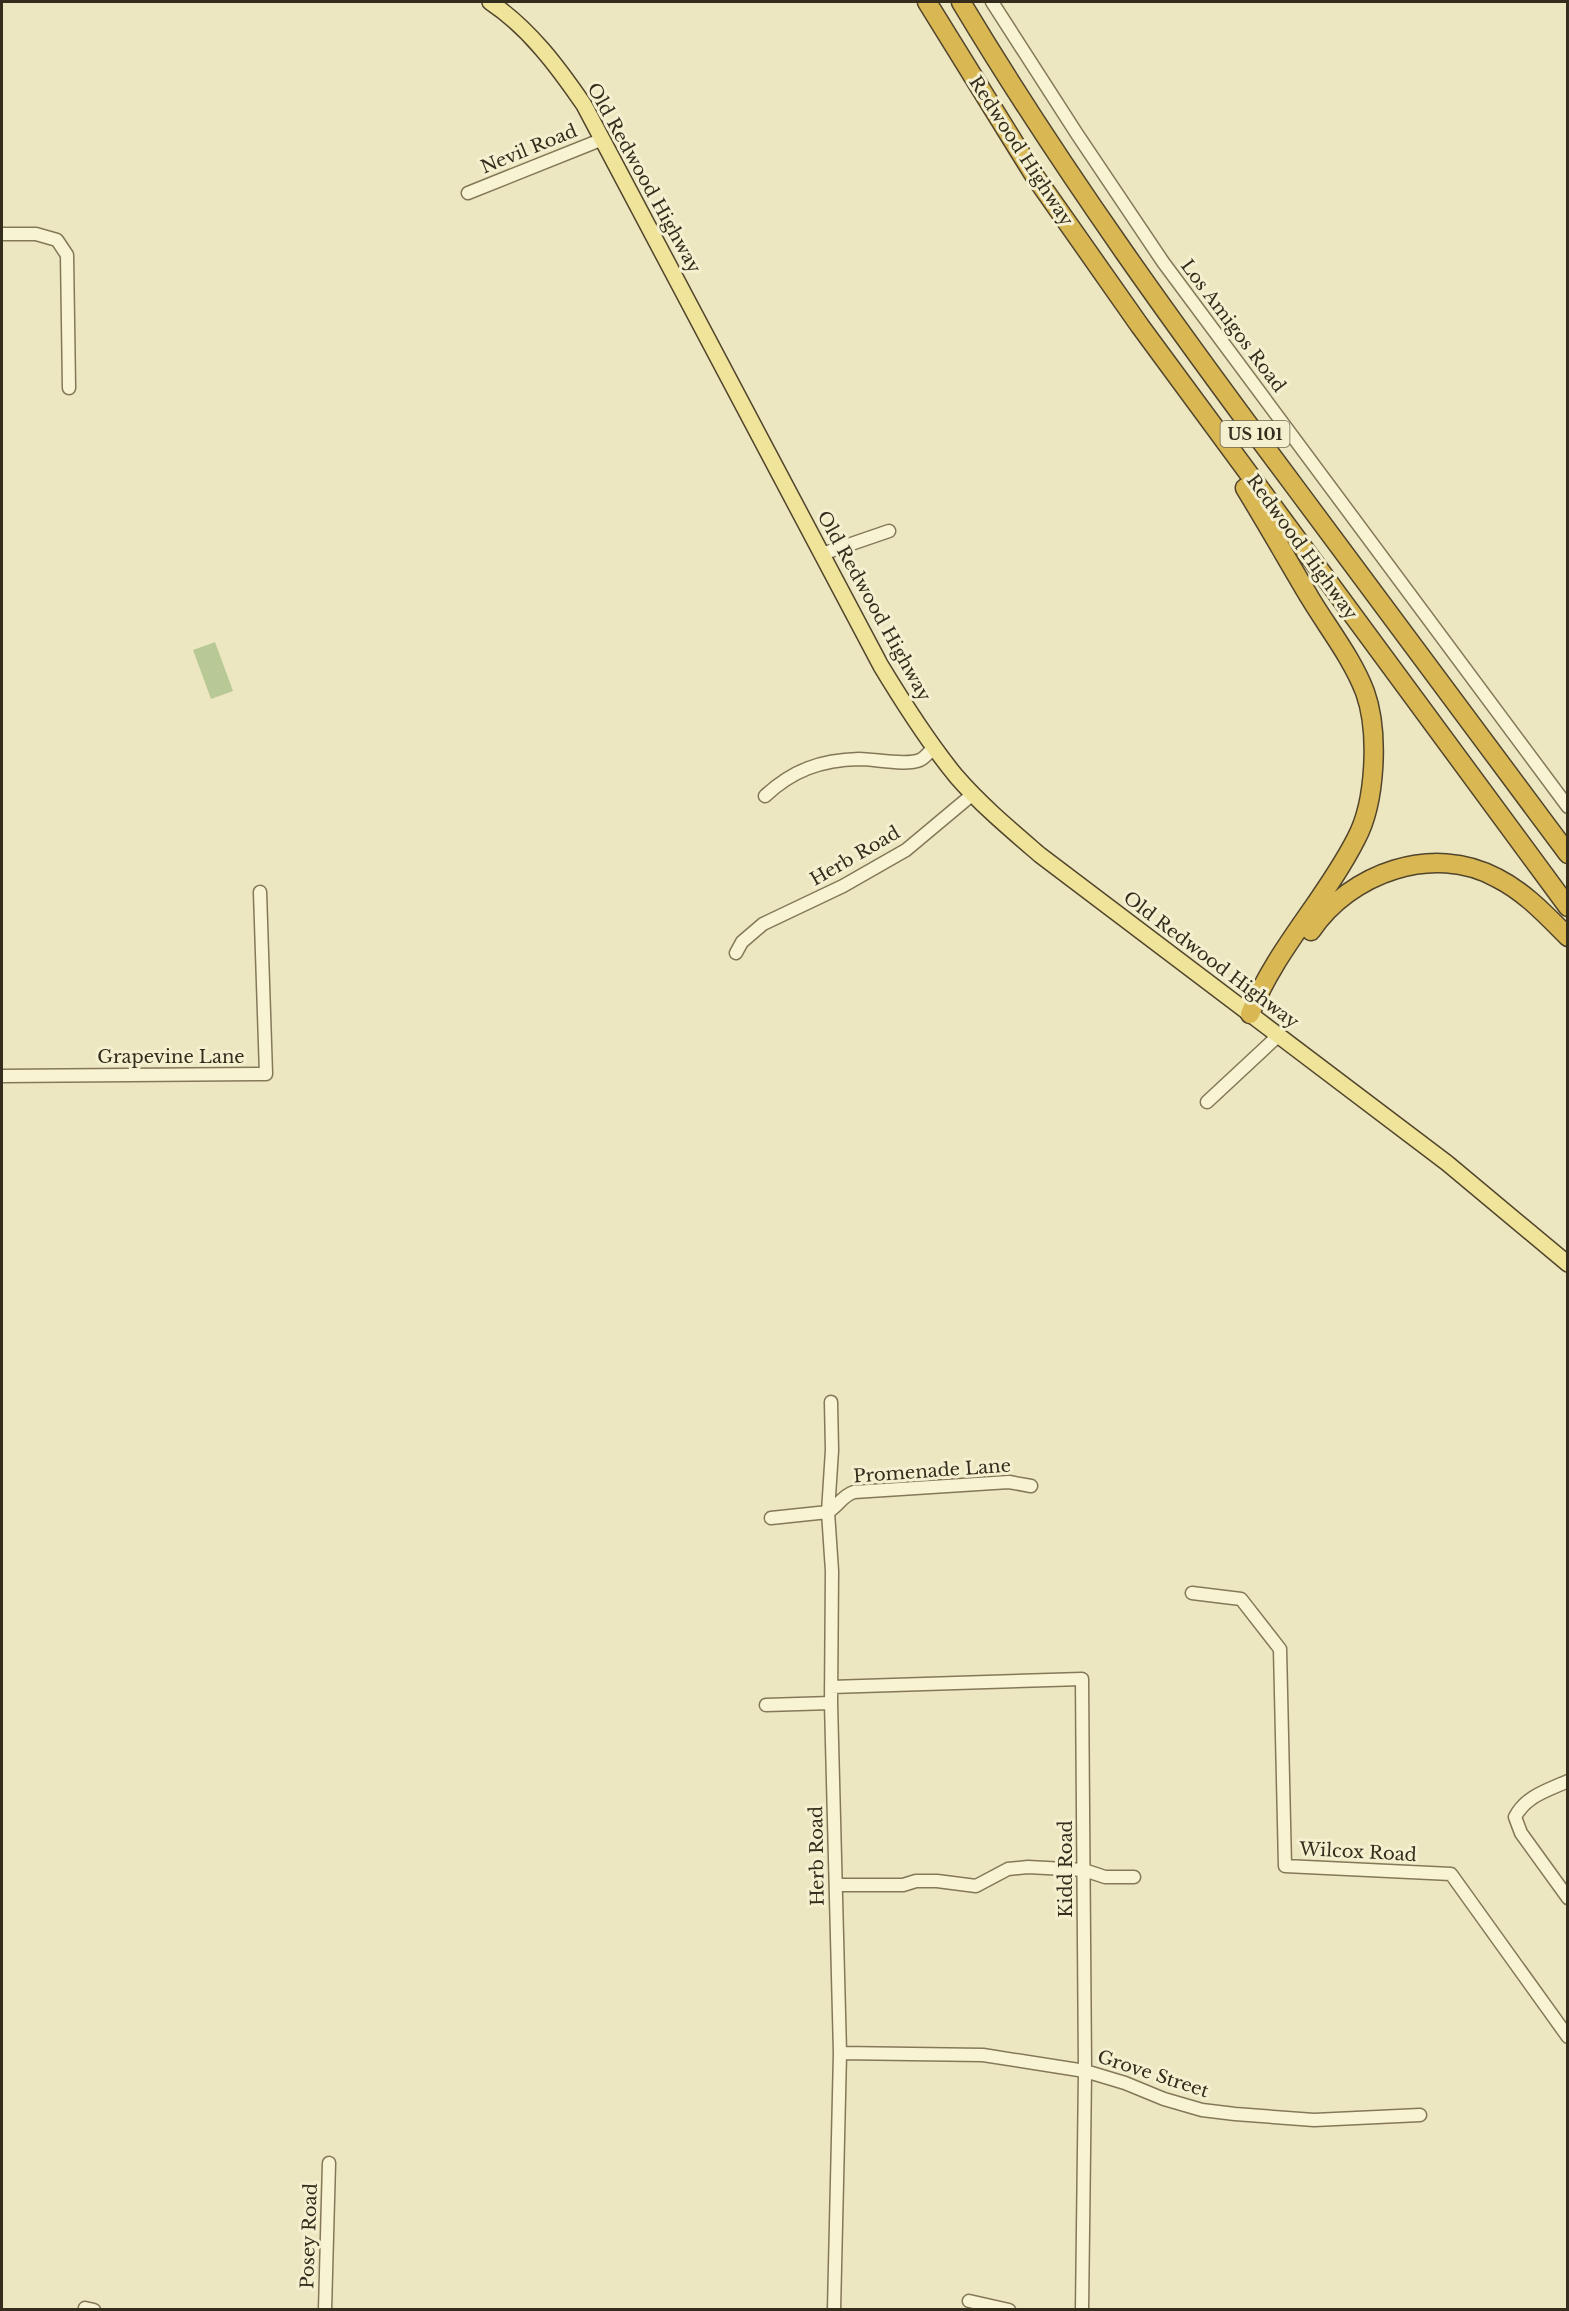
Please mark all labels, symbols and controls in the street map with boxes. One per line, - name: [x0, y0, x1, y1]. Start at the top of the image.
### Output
- street label: Redwood Highway: [964, 72, 1078, 230]
- street label: Old Redwood Highway: [582, 79, 706, 277]
- street label: Nevil Road: [478, 120, 580, 178]
- street label: Los Amigos Road: [1176, 255, 1290, 397]
- road number: US 101: [1220, 421, 1290, 447]
- street label: Redwood Highway: [1242, 470, 1362, 624]
- street label: Old Redwood Highway: [812, 507, 936, 705]
- street label: Herb Road: [806, 821, 904, 891]
- street label: Old Redwood Highway: [1119, 887, 1304, 1034]
- street label: Grapevine Lane: [97, 1046, 245, 1068]
- street label: Promenade Lane: [852, 1455, 1012, 1487]
- street label: Herb Road: [805, 1806, 829, 1906]
- street label: Kidd Road: [1055, 1820, 1077, 1918]
- street label: Wilcox Road: [1298, 1838, 1417, 1866]
- street label: Grove Street: [1095, 2046, 1212, 2102]
- street label: Posey Road: [296, 2183, 322, 2289]

